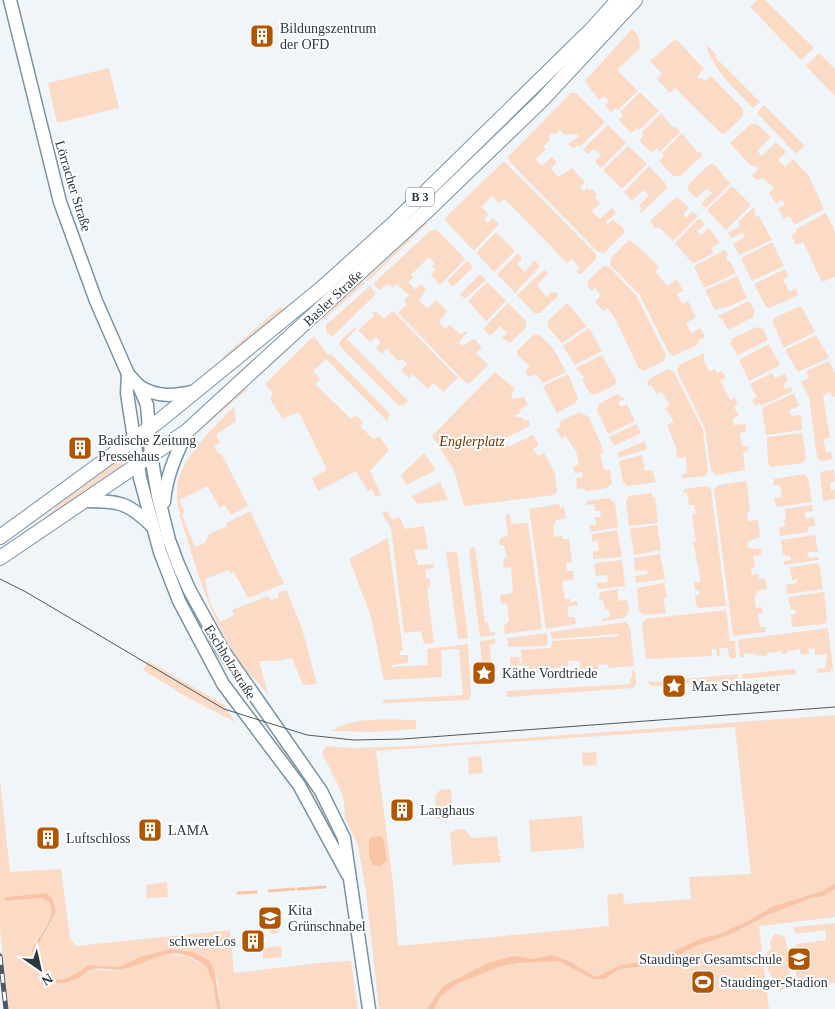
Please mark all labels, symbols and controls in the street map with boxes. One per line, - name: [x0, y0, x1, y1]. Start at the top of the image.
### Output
- place label: Bildungszentrum der OFD: [280, 21, 377, 52]
- building icon: Bildungszentrum der OFD: [249, 23, 275, 49]
- street label: Lörracher Straße: [52, 139, 94, 233]
- road number: B 3: [406, 188, 434, 206]
- street label: Basler Straße: [300, 267, 366, 329]
- place label: Badische Zeitung Pressehaus: [98, 433, 196, 464]
- park label: Englerplatz: [438, 434, 505, 449]
- building icon: Badische Zeitung Pressehaus: [67, 435, 93, 461]
- street label: Eschholzstraße: [201, 622, 259, 702]
- place icon: Käthe Vordtriede: [471, 660, 497, 686]
- place label: Käthe Vordtriede: [502, 666, 598, 681]
- place icon: Max Schlageter: [661, 673, 687, 699]
- place label: Max Schlageter: [692, 679, 781, 694]
- building icon: Langhaus: [389, 797, 415, 823]
- place label: Langhaus: [420, 803, 474, 818]
- building icon: LAMA: [137, 817, 163, 843]
- place label: LAMA: [168, 823, 210, 838]
- building icon: Luftschloss: [35, 825, 61, 851]
- place label: Luftschloss: [66, 831, 131, 846]
- place label: Kita Grünschnabel: [288, 903, 366, 934]
- school or university icon: Kita Grünschnabel: [257, 905, 283, 931]
- building icon: schwereLos: [240, 928, 266, 954]
- place label: schwereLos: [169, 934, 236, 949]
- north arrow: [15, 944, 65, 994]
- school or university icon: Staudinger Gesamtschule: [786, 946, 812, 972]
- place label: Staudinger Gesamtschule: [639, 952, 782, 967]
- sports icon: Staudinger-Stadion: [690, 969, 716, 995]
- text: N: [39, 970, 55, 988]
- place label: Staudinger-Stadion: [720, 975, 828, 990]

